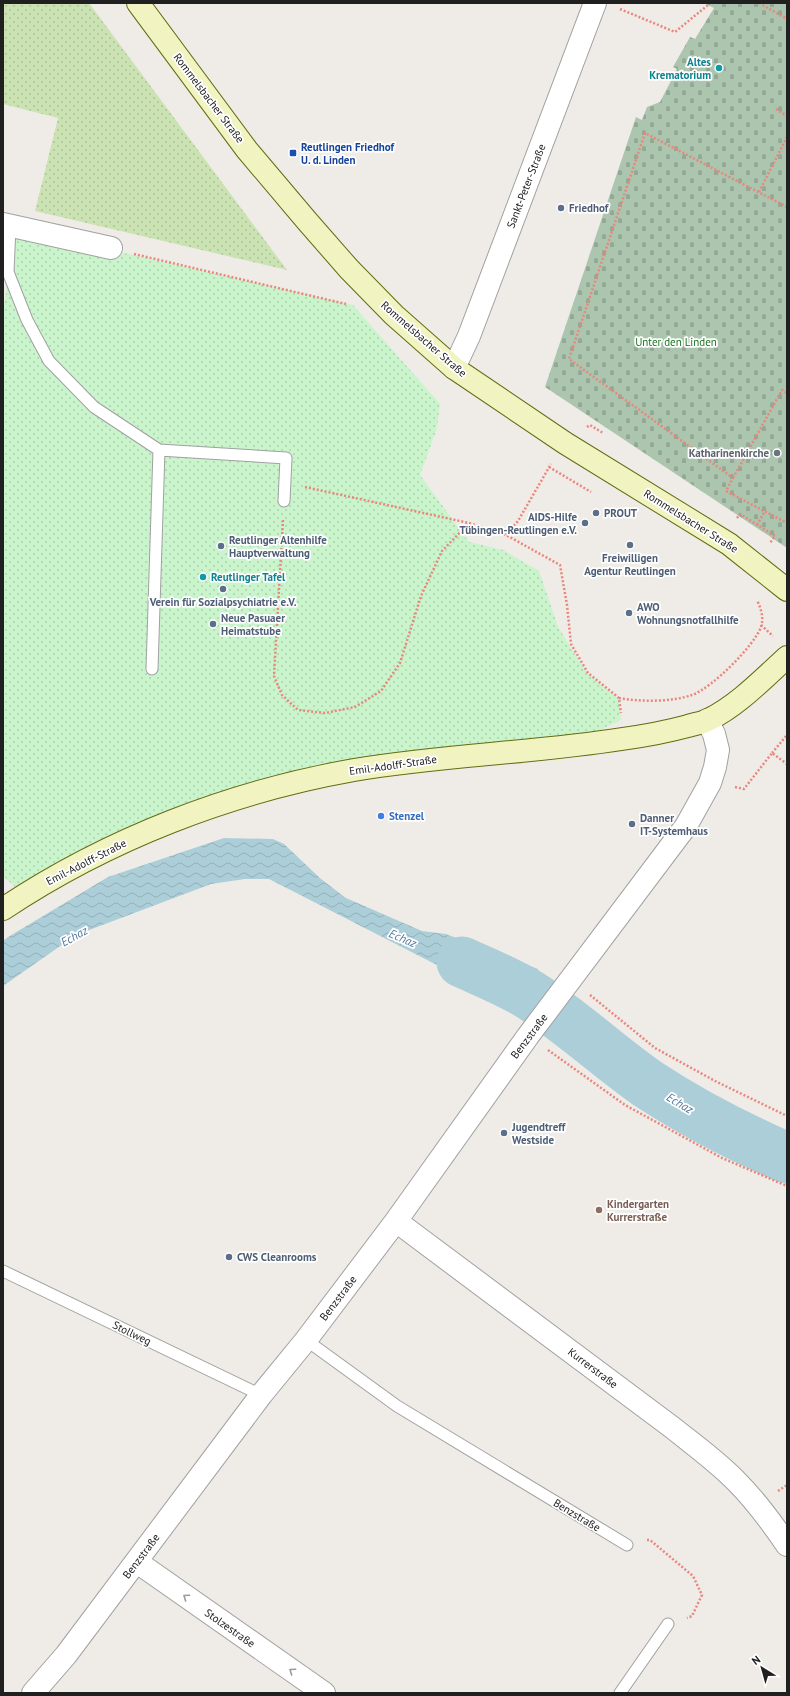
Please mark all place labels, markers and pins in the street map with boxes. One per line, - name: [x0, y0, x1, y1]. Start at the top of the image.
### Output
- place label: Altes Krematorium: [649, 55, 711, 82]
- marker: Altes Krematorium: [714, 63, 724, 73]
- place label: Reutlingen Friedhof U. d. Linden: [301, 140, 396, 167]
- marker: Reutlingen Friedhof U. d. Linden: [288, 148, 298, 158]
- place label: Friedhof: [569, 201, 610, 215]
- marker: Friedhof: [556, 203, 566, 213]
- place label: Katharinenkirche: [689, 446, 769, 460]
- marker: Katharinenkirche: [772, 448, 782, 458]
- place label: PROUT: [604, 506, 638, 520]
- marker: PROUT: [591, 508, 601, 518]
- place label: AIDS-Hilfe Tübingen-Reutlingen e.V.: [459, 510, 577, 537]
- marker: AIDS-Hilfe Tübingen-Reutlingen e.V.: [580, 518, 590, 528]
- place label: Reutlinger Altenhilfe Hauptverwaltung: [229, 533, 327, 560]
- marker: Freiwilligen Agentur Reutlingen: [625, 540, 635, 550]
- marker: Reutlinger Altenhilfe Hauptverwaltung: [216, 541, 226, 551]
- place label: Freiwilligen Agentur Reutlingen: [584, 551, 676, 578]
- place label: Reutlinger Tafel: [211, 570, 286, 584]
- marker: Reutlinger Tafel: [198, 572, 208, 582]
- marker: Verein für Sozialpsychiatrie e.V.: [218, 584, 228, 594]
- place label: Verein für Sozialpsychiatrie e.V.: [149, 595, 297, 609]
- place label: AWO Wohnungsnotfallhilfe: [637, 600, 739, 627]
- marker: AWO Wohnungsnotfallhilfe: [624, 608, 634, 618]
- place label: Neue Pasuaer Heimatstube: [221, 611, 285, 638]
- marker: Neue Pasuaer Heimatstube: [208, 619, 218, 629]
- place label: Stenzel: [389, 809, 425, 823]
- marker: Stenzel: [376, 811, 386, 821]
- place label: Danner IT-Systemhaus: [640, 811, 708, 838]
- marker: Danner IT-Systemhaus: [627, 819, 637, 829]
- place label: Jugendtreff Westside: [511, 1120, 567, 1147]
- marker: Jugendtreff Westside: [499, 1128, 509, 1138]
- place label: Kindergarten Kurrerstraße: [607, 1197, 669, 1224]
- marker: Kindergarten Kurrerstraße: [594, 1205, 604, 1215]
- place label: CWS Cleanrooms: [237, 1250, 317, 1264]
- marker: CWS Cleanrooms: [224, 1252, 234, 1262]

